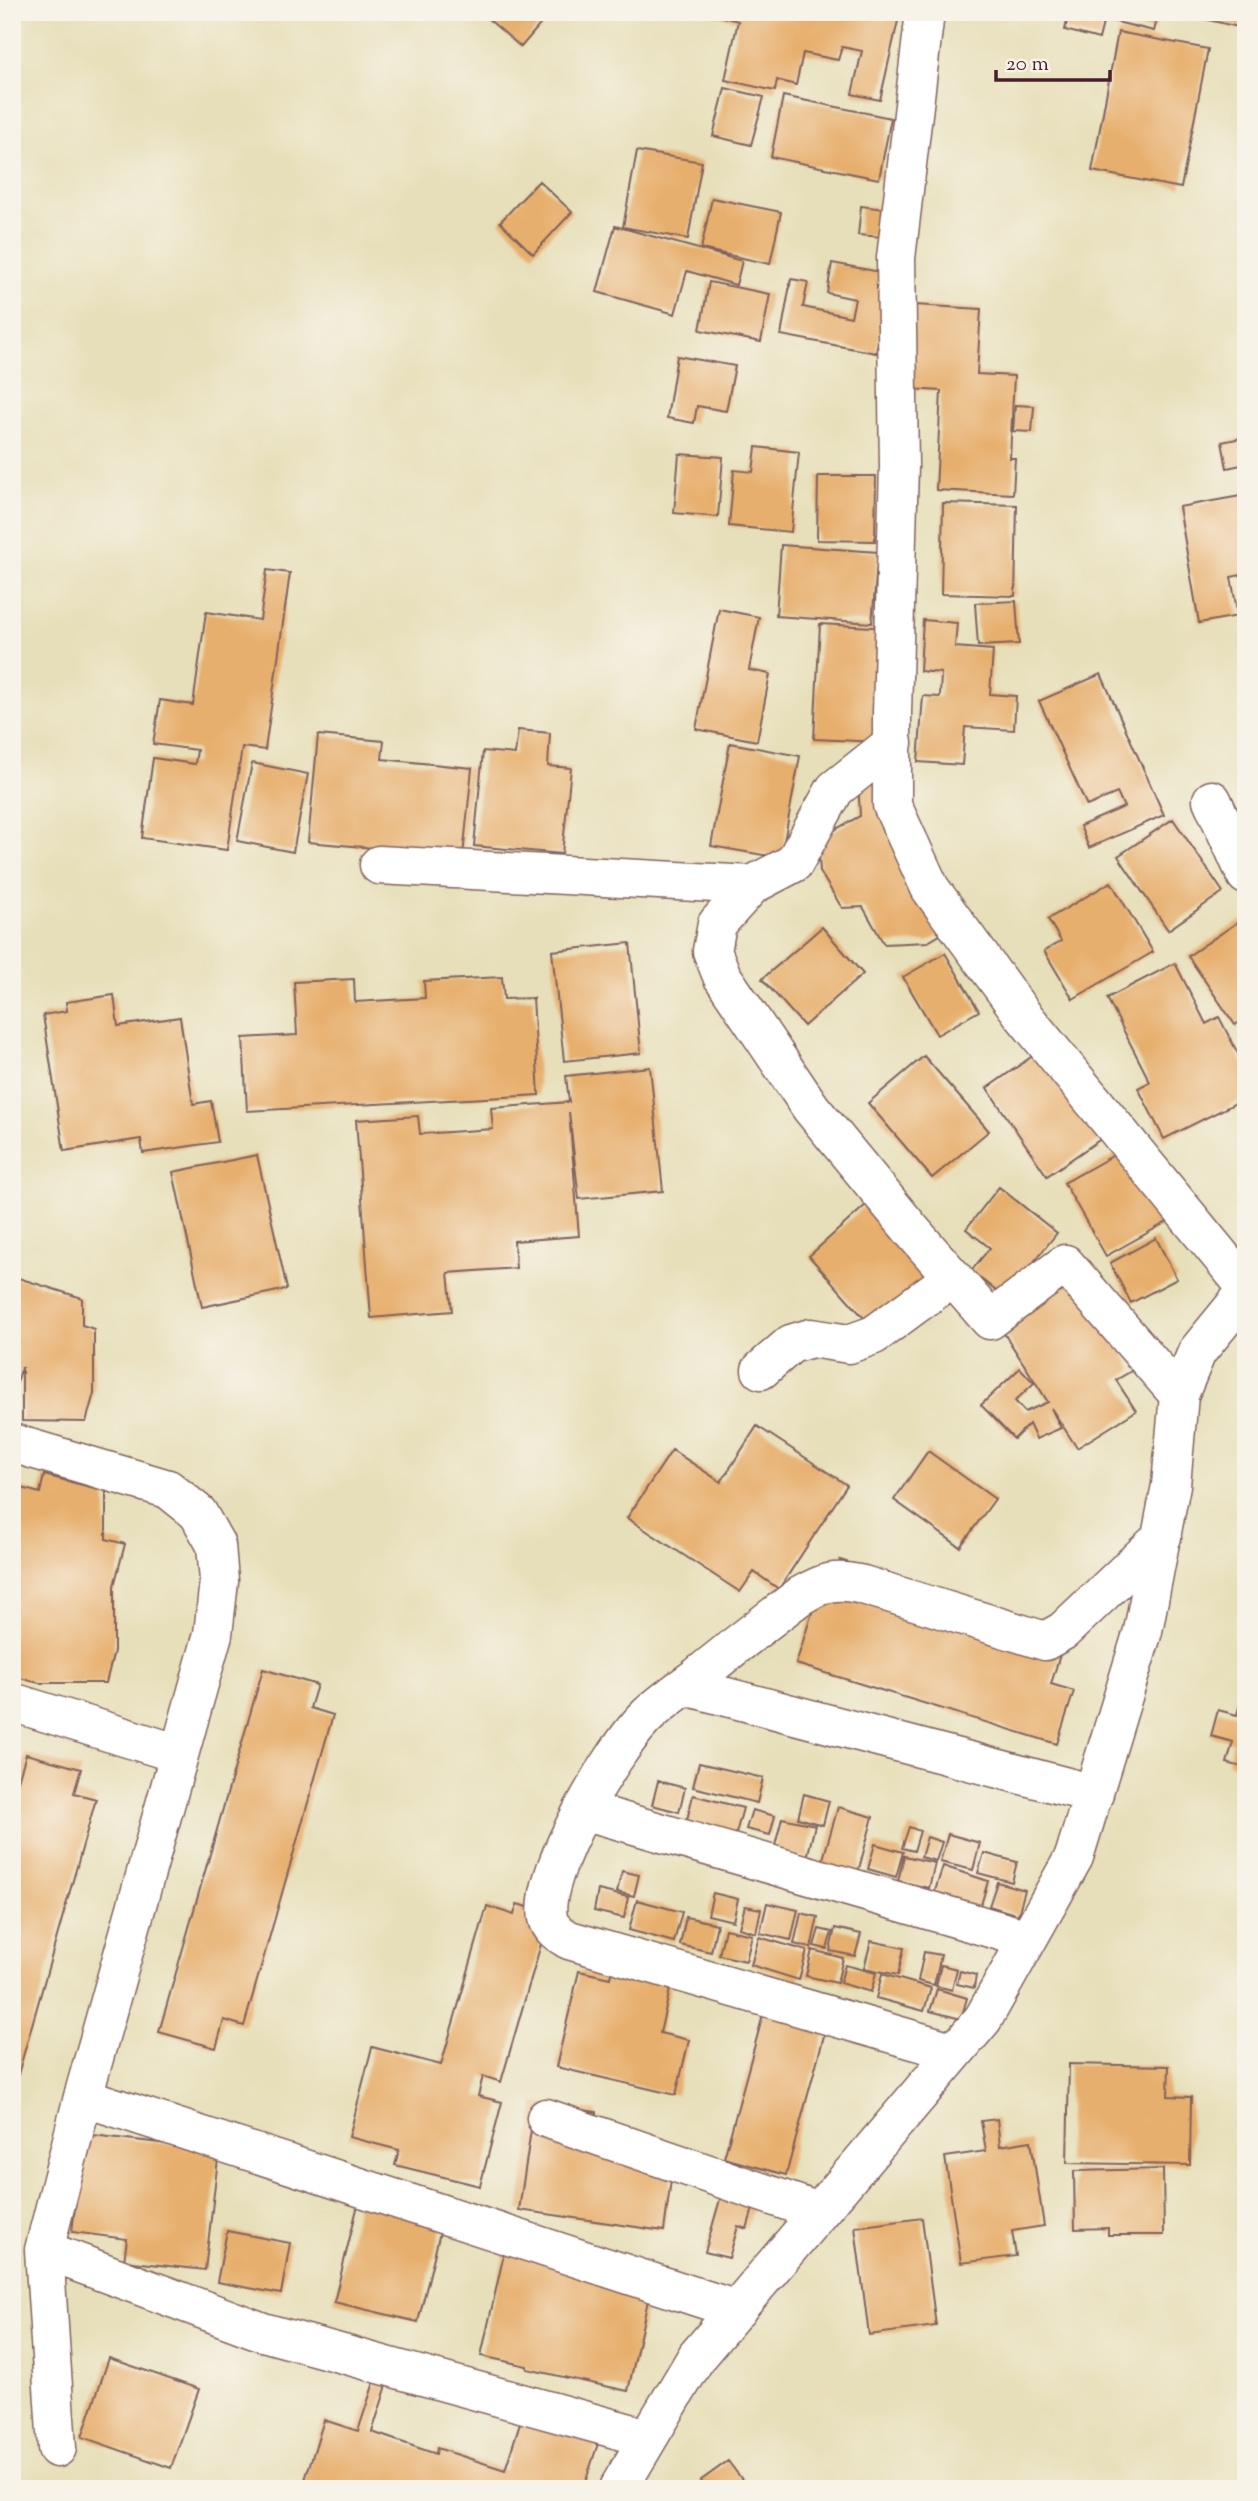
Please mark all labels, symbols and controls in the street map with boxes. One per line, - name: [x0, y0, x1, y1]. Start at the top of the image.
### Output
- scale bar: [996, 38, 1109, 82]
- text: 20 m: [1006, 50, 1049, 80]

